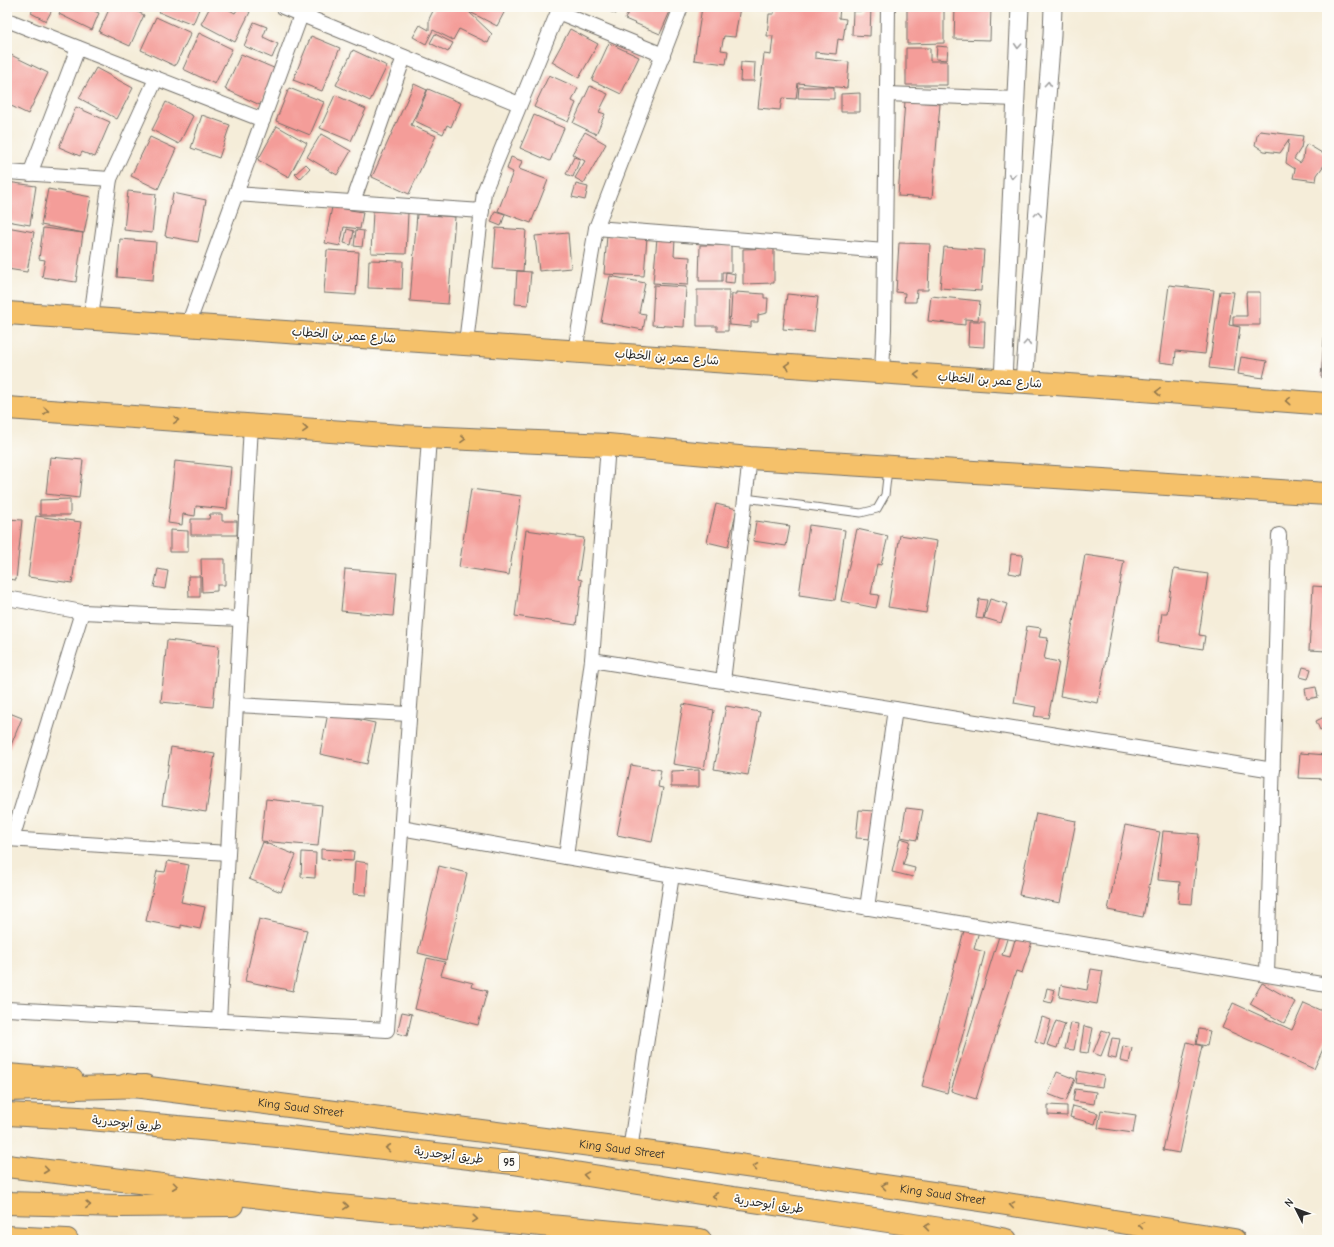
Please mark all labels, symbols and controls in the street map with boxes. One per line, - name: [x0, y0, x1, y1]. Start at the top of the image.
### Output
- one-way arrow: [1014, 43, 1022, 49]
- one-way arrow: [1043, 81, 1052, 87]
- one-way arrow: [1008, 173, 1016, 179]
- one-way arrow: [1033, 211, 1042, 217]
- street label: شارع عمر بن الخطاب: [291, 324, 397, 348]
- one-way arrow: [1023, 340, 1032, 346]
- street label: شارع عمر بن الخطاب: [614, 346, 720, 370]
- one-way arrow: [784, 361, 790, 370]
- street label: شارع عمر بن الخطاب: [937, 369, 1043, 393]
- one-way arrow: [914, 370, 920, 379]
- one-way arrow: [1155, 387, 1162, 396]
- one-way arrow: [1285, 397, 1291, 406]
- one-way arrow: [43, 406, 49, 415]
- one-way arrow: [173, 415, 179, 424]
- one-way arrow: [302, 425, 308, 434]
- one-way arrow: [460, 435, 466, 443]
- street label: King Saud Street: [257, 1095, 345, 1120]
- street label: طريق أبوحدرية: [92, 1113, 162, 1134]
- street label: King Saud Street: [578, 1137, 666, 1162]
- one-way arrow: [385, 1144, 391, 1153]
- street label: طريق أبوحدرية: [413, 1144, 485, 1167]
- road number: 95: [499, 1153, 519, 1171]
- one-way arrow: [752, 1163, 758, 1172]
- one-way arrow: [43, 1165, 49, 1174]
- one-way arrow: [583, 1171, 590, 1180]
- one-way arrow: [172, 1181, 178, 1190]
- street label: King Saud Street: [899, 1181, 987, 1208]
- one-way arrow: [880, 1182, 887, 1191]
- north arrow: [1276, 1189, 1316, 1229]
- one-way arrow: [712, 1192, 718, 1200]
- street label: طريق أبوحدرية: [733, 1192, 805, 1217]
- text: N: [1282, 1196, 1296, 1210]
- one-way arrow: [85, 1201, 91, 1209]
- one-way arrow: [1009, 1201, 1015, 1209]
- one-way arrow: [343, 1202, 349, 1211]
- one-way arrow: [472, 1214, 478, 1223]
- one-way arrow: [1137, 1221, 1144, 1230]
- one-way arrow: [923, 1223, 930, 1232]

